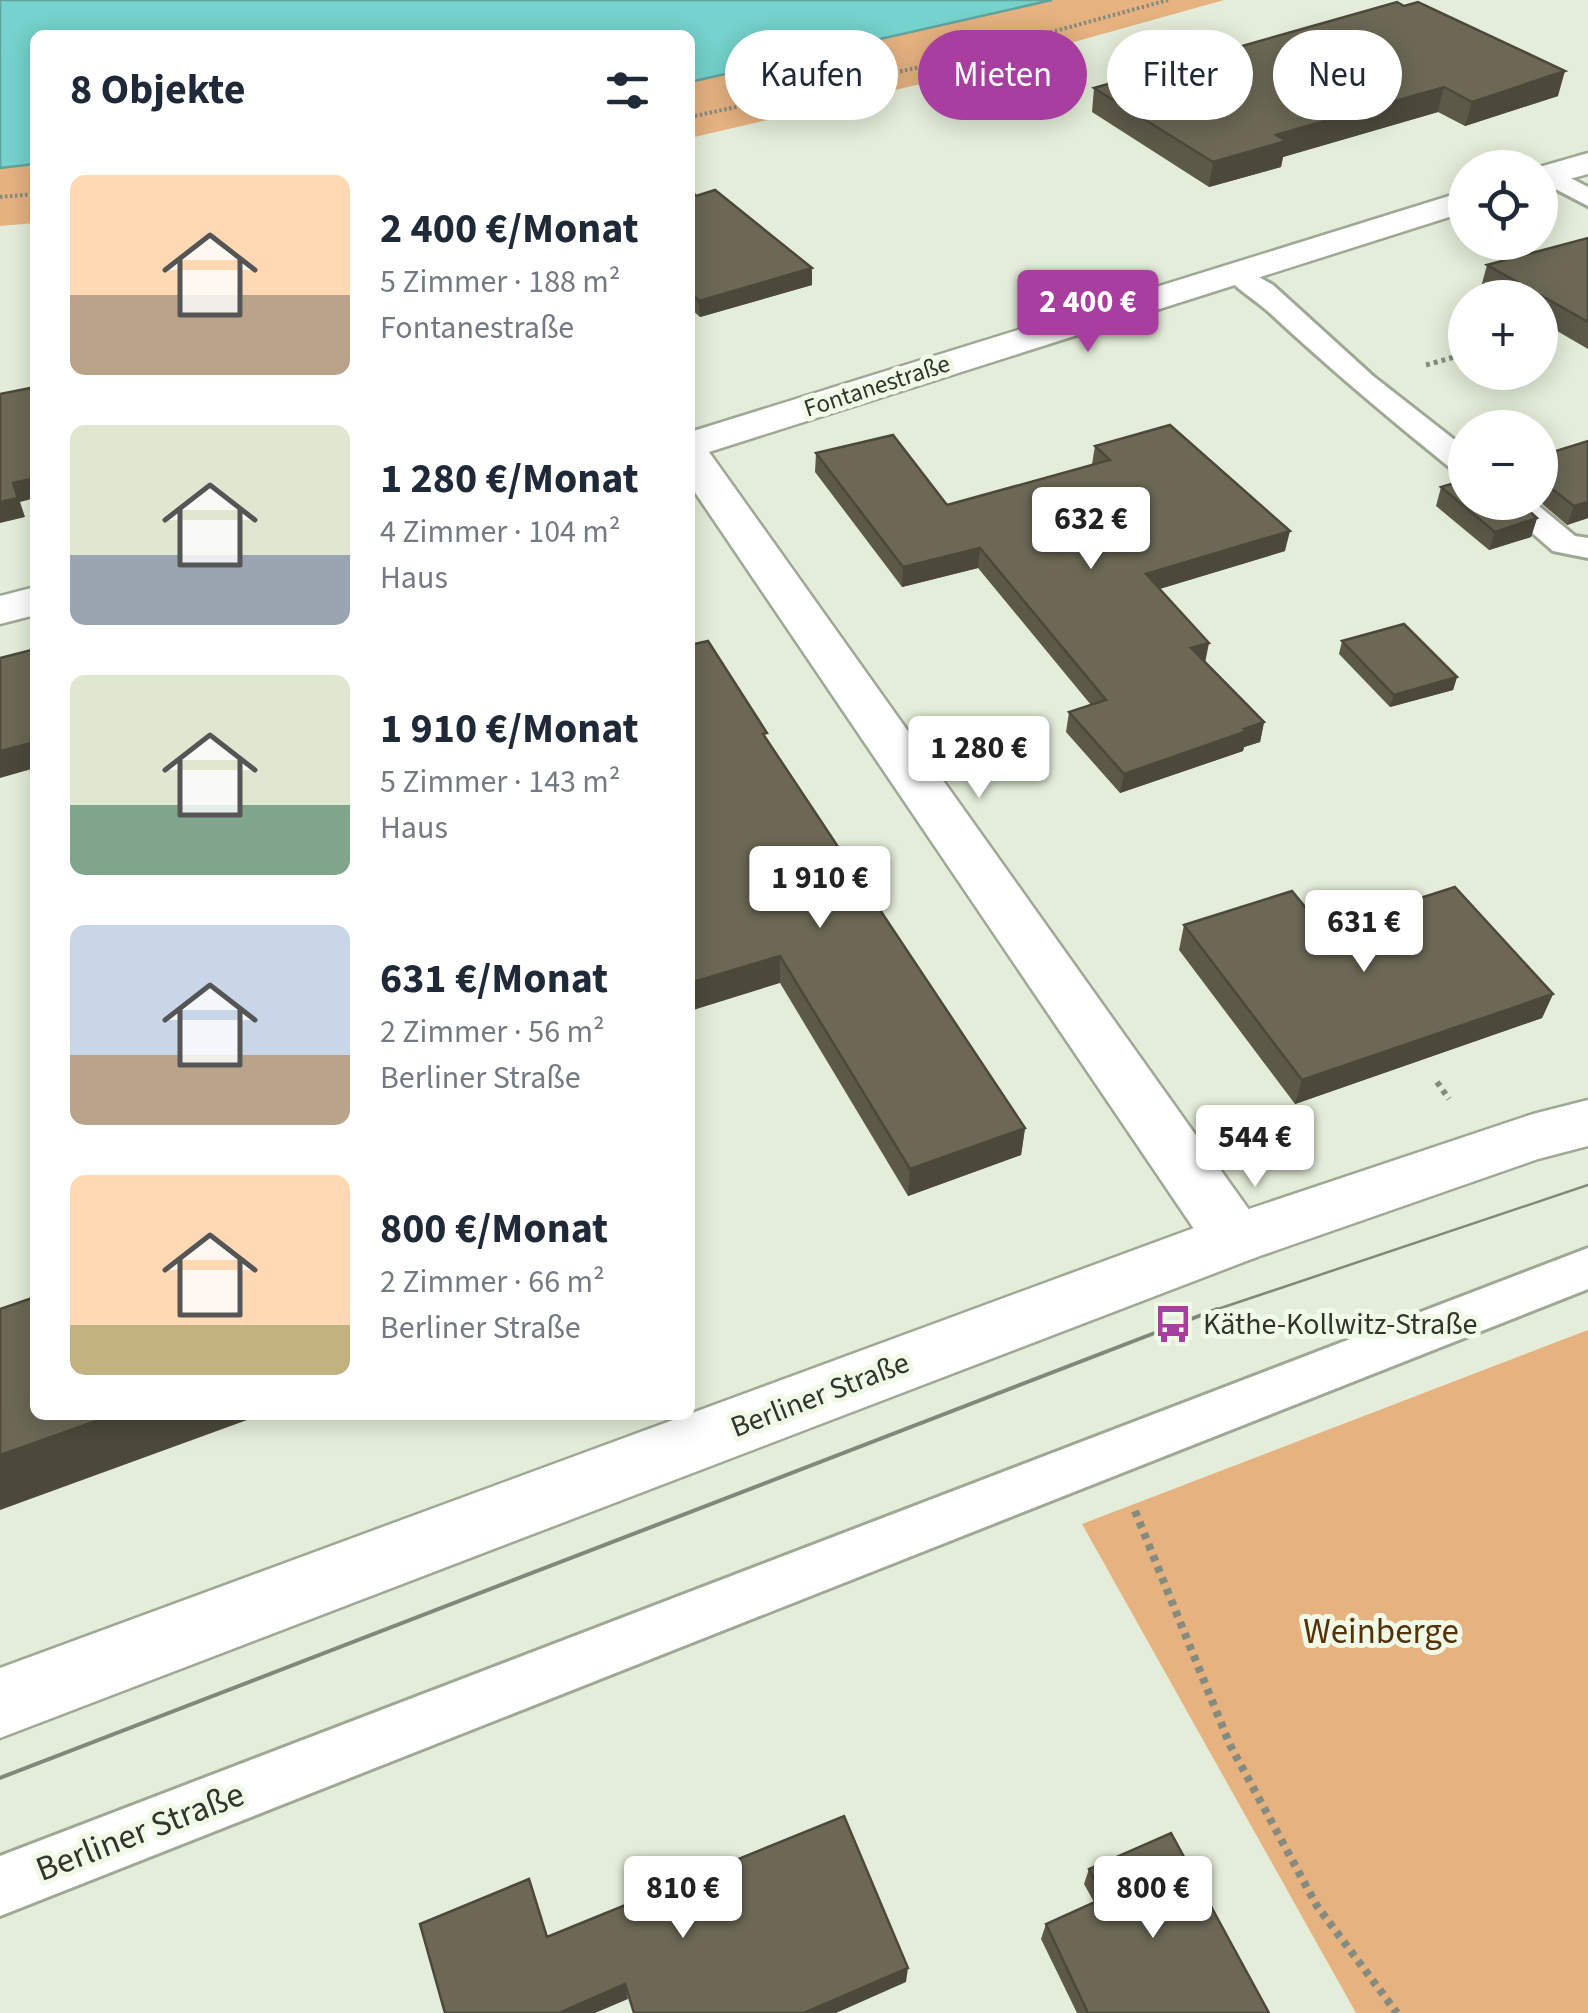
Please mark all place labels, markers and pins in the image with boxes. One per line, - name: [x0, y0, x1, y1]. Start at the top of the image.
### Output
- pin: 2 400 €: [996, 270, 1180, 355]
- pin: 632 €: [1021, 487, 1161, 572]
- pin: 1 280 €: [887, 716, 1071, 801]
- pin: 1 910 €: [728, 846, 912, 931]
- pin: 631 €: [1294, 890, 1434, 975]
- pin: 544 €: [1185, 1105, 1325, 1190]
- bus stop icon: Käthe-Kollwitz-Straße: [1152, 1303, 1194, 1345]
- place label: Käthe-Kollwitz-Straße: [1203, 1303, 1477, 1346]
- pin: 810 €: [613, 1856, 753, 1941]
- pin: 800 €: [1083, 1856, 1223, 1941]

